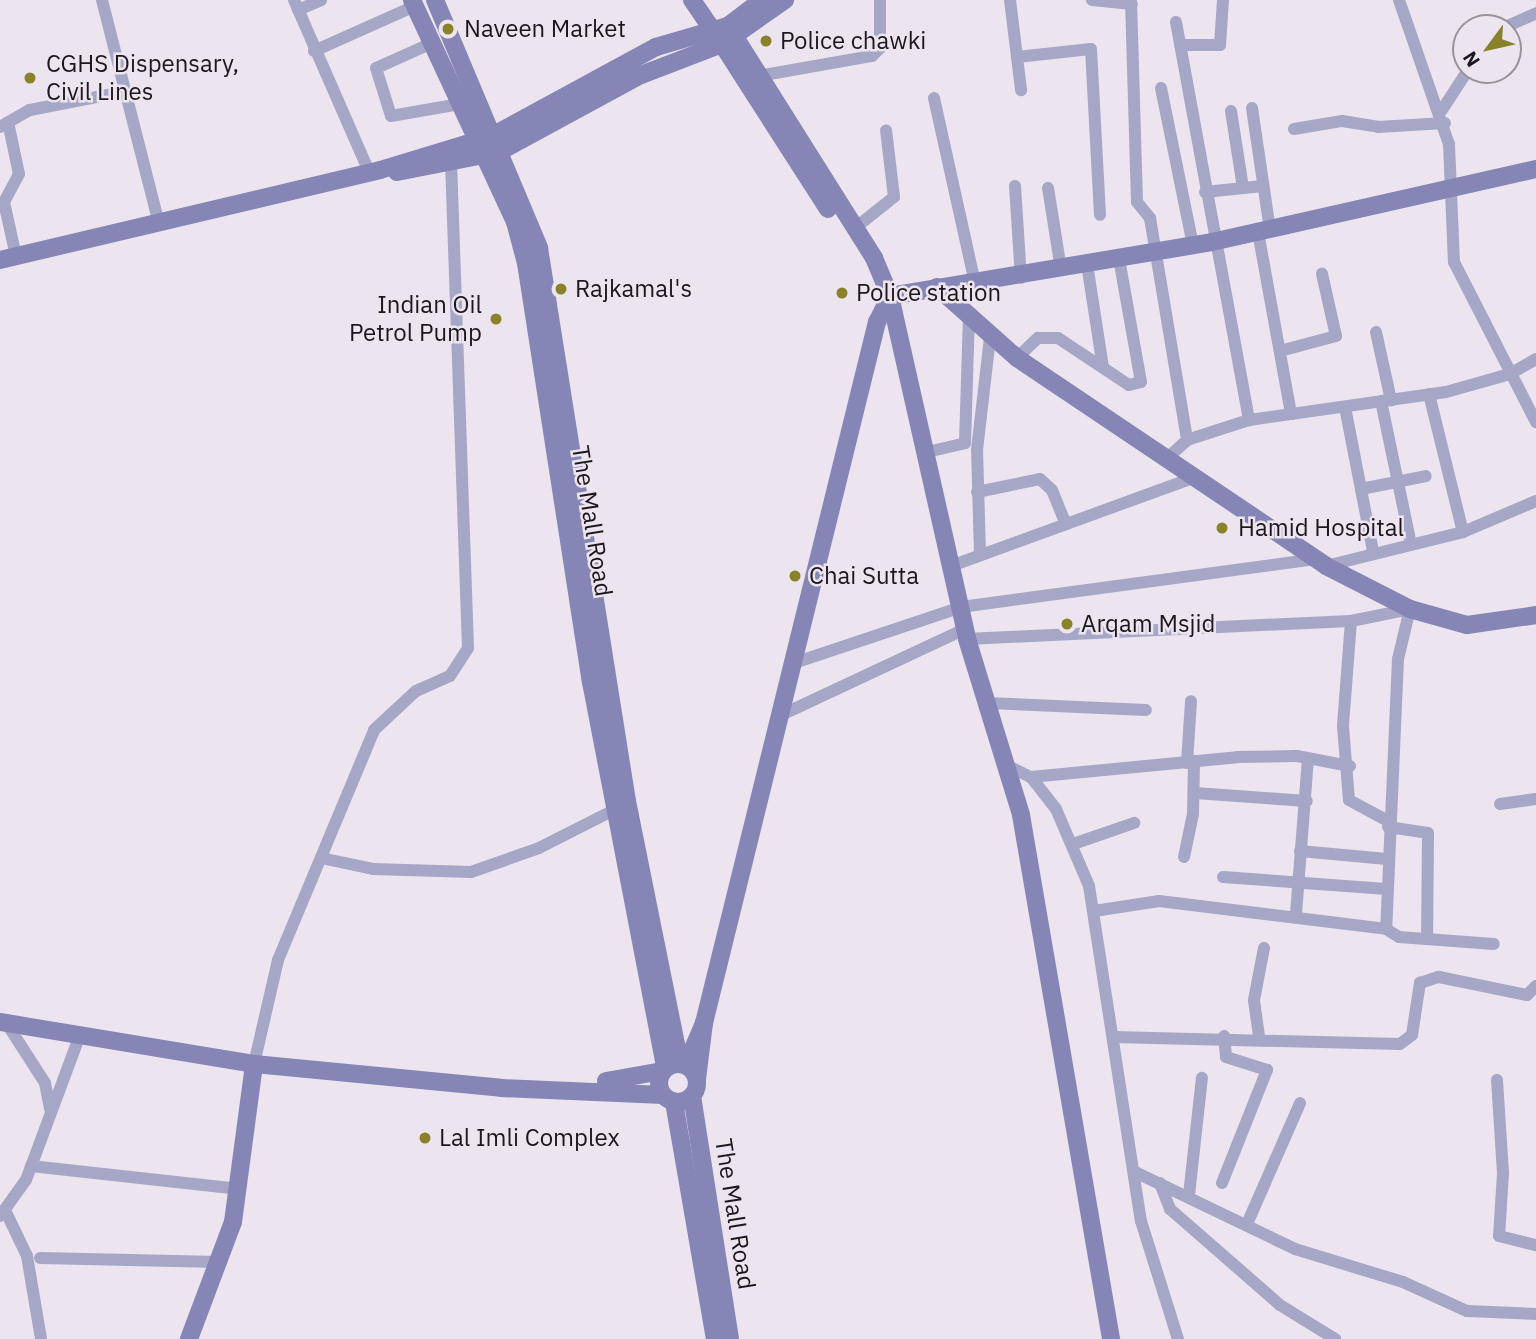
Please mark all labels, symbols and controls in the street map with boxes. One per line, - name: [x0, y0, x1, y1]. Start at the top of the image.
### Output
- north arrow: [1452, 14, 1522, 84]
- place label: Naveen Market: [464, 15, 626, 43]
- marker: Naveen Market: [438, 19, 458, 39]
- place label: Police chawki: [780, 27, 926, 55]
- marker: Police chawki: [758, 33, 774, 49]
- text: N: [1457, 47, 1485, 72]
- place label: CGHS Dispensary, Civil Lines: [46, 50, 239, 106]
- marker: CGHS Dispensary, Civil Lines: [20, 68, 40, 88]
- place label: Rajkamal's: [575, 275, 692, 303]
- place label: Police station: [856, 279, 1001, 307]
- marker: Rajkamal's: [553, 281, 569, 297]
- marker: Police station: [834, 285, 850, 301]
- place label: Indian Oil Petrol Pump: [349, 291, 482, 347]
- marker: Indian Oil Petrol Pump: [488, 311, 504, 327]
- street label: The Mall Road: [566, 444, 618, 598]
- place label: Hamid Hospital: [1238, 514, 1404, 542]
- marker: Hamid Hospital: [1212, 518, 1232, 538]
- place label: Chai Sutta: [809, 562, 919, 590]
- marker: Chai Sutta: [787, 568, 803, 584]
- place label: Arqam Msjid: [1081, 610, 1215, 638]
- marker: Arqam Msjid: [1059, 616, 1075, 632]
- place label: Lal Imli Complex: [439, 1124, 620, 1152]
- marker: Lal Imli Complex: [417, 1130, 433, 1146]
- street label: The Mall Road: [709, 1137, 761, 1291]

